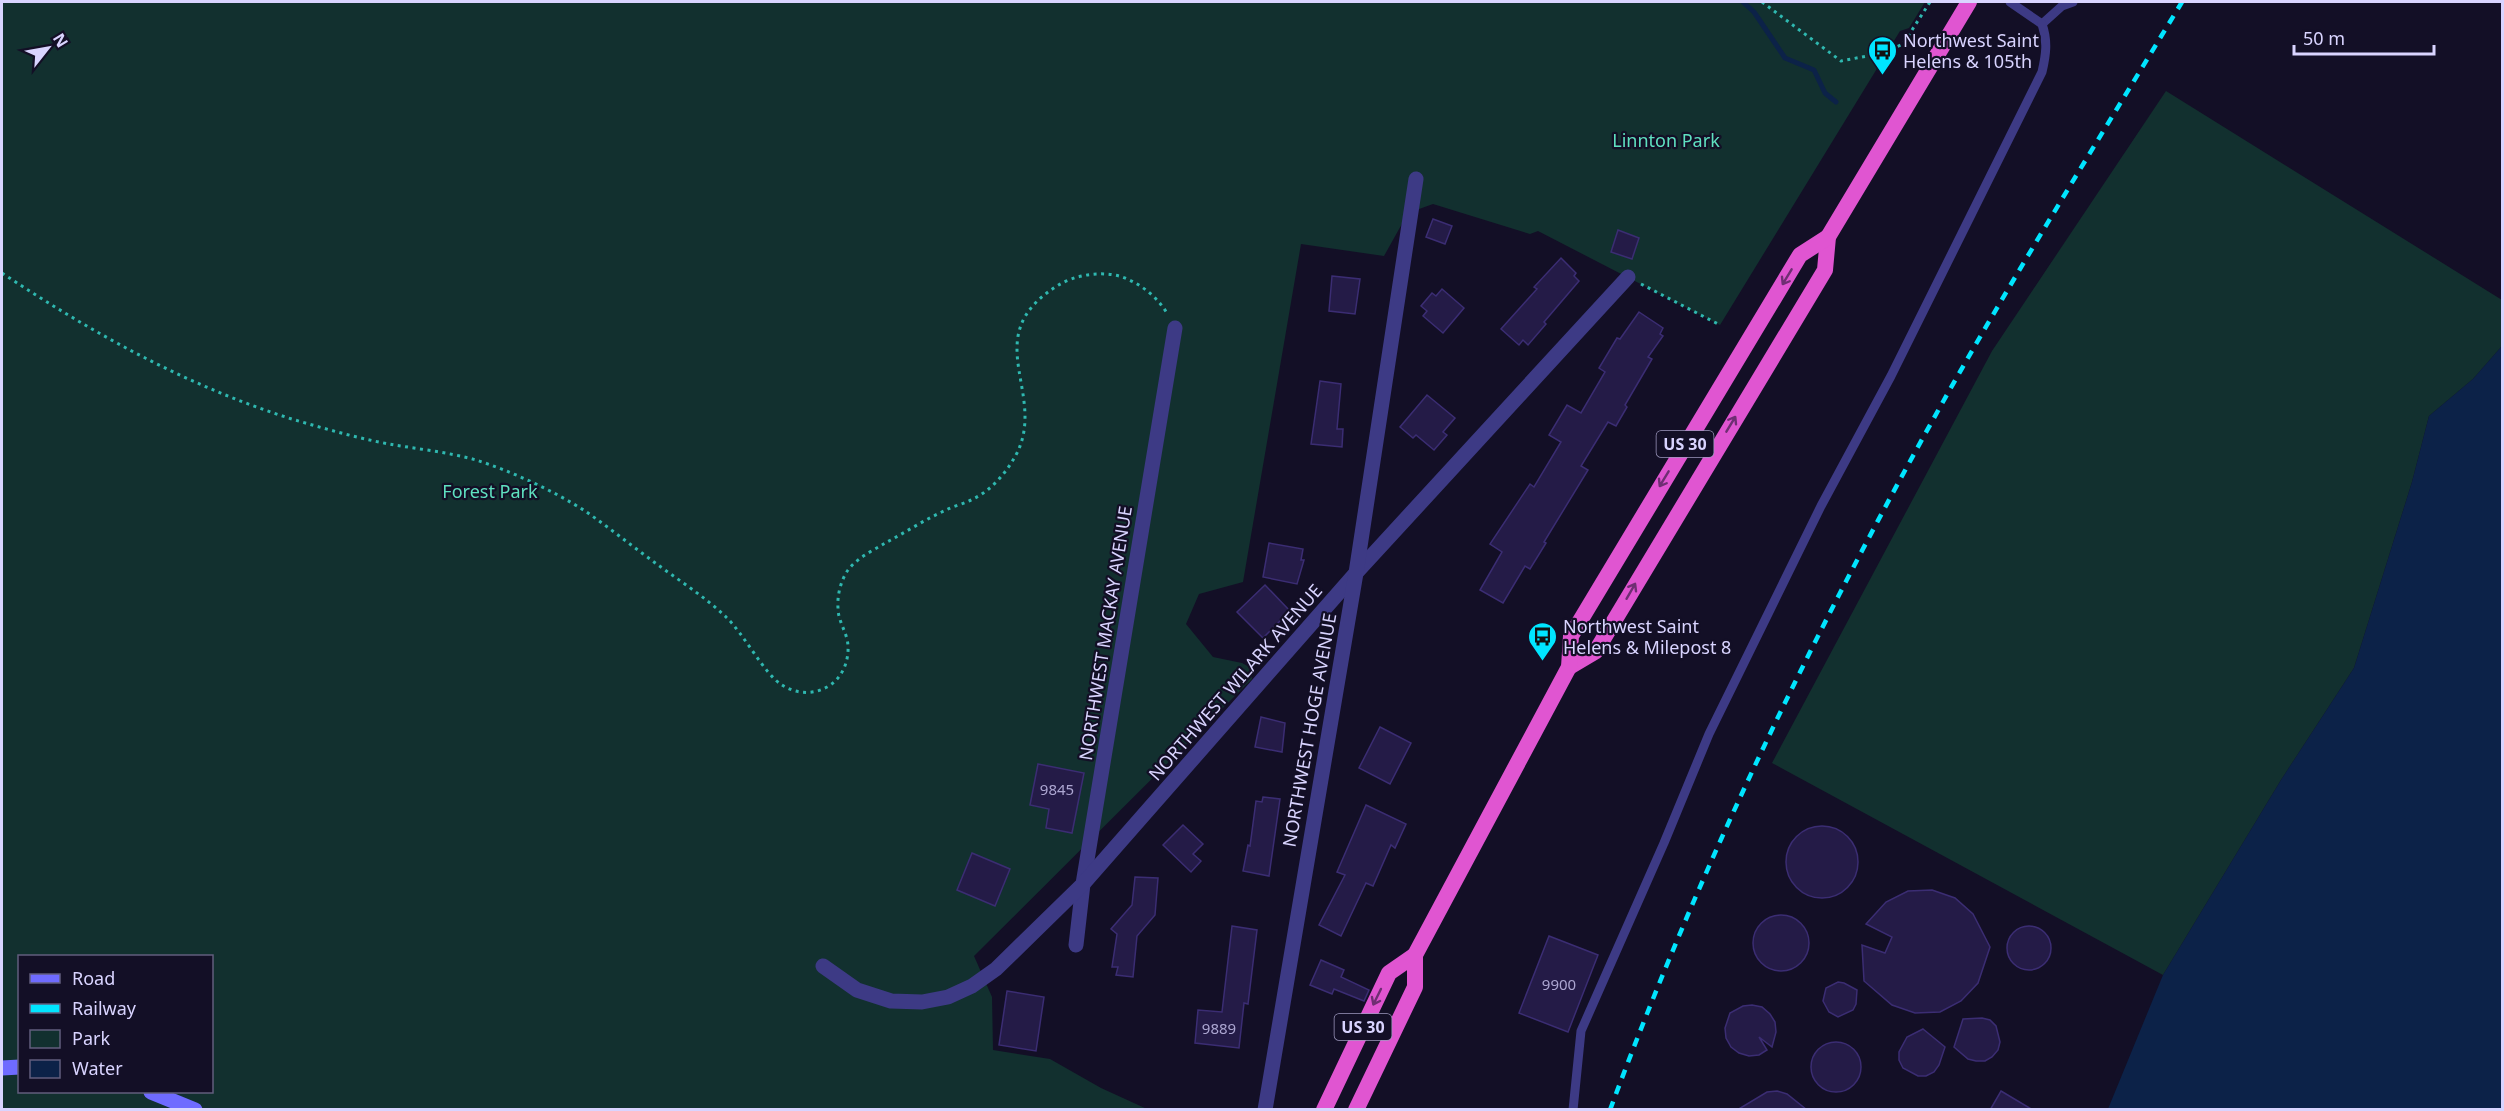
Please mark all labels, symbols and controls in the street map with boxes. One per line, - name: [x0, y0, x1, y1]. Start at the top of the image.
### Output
- north arrow: [18, 18, 78, 78]
- scale bar: [2294, 18, 2434, 56]
- text: 50 m: [2303, 26, 2345, 50]
- place label: Northwest Saint Helens & 105th: [1903, 28, 2039, 73]
- text: N: [48, 29, 74, 52]
- bus stop icon: Northwest Saint Helens & 105th: [1866, 34, 1898, 76]
- park label: Linnton Park: [1612, 128, 1720, 152]
- one-way arrow: [1780, 268, 1792, 285]
- one-way arrow: [1725, 416, 1737, 433]
- road number: US 30: [1656, 431, 1714, 457]
- one-way arrow: [1657, 470, 1669, 487]
- park label: Forest Park: [442, 479, 538, 503]
- street label: NORTHWEST MACKAY AVENUE: [1073, 504, 1137, 762]
- street label: NORTHWEST WILARK AVENUE: [1143, 579, 1327, 785]
- one-way arrow: [1625, 583, 1637, 600]
- street label: NORTHWEST HOGE AVENUE: [1277, 611, 1341, 849]
- place label: Northwest Saint Helens & Milepost 8: [1563, 614, 1731, 659]
- bus stop icon: Northwest Saint Helens & Milepost 8: [1526, 620, 1558, 662]
- house number: 9845: [1040, 779, 1074, 799]
- legend: [18, 955, 213, 1093]
- text: Road: [72, 966, 115, 990]
- house number: 9900: [1542, 974, 1576, 994]
- one-way arrow: [1371, 988, 1382, 1006]
- text: Railway: [72, 996, 137, 1020]
- road number: US 30: [1334, 1014, 1392, 1040]
- house number: 9889: [1202, 1018, 1236, 1038]
- text: Park: [72, 1026, 110, 1050]
- text: Water: [72, 1056, 123, 1080]

